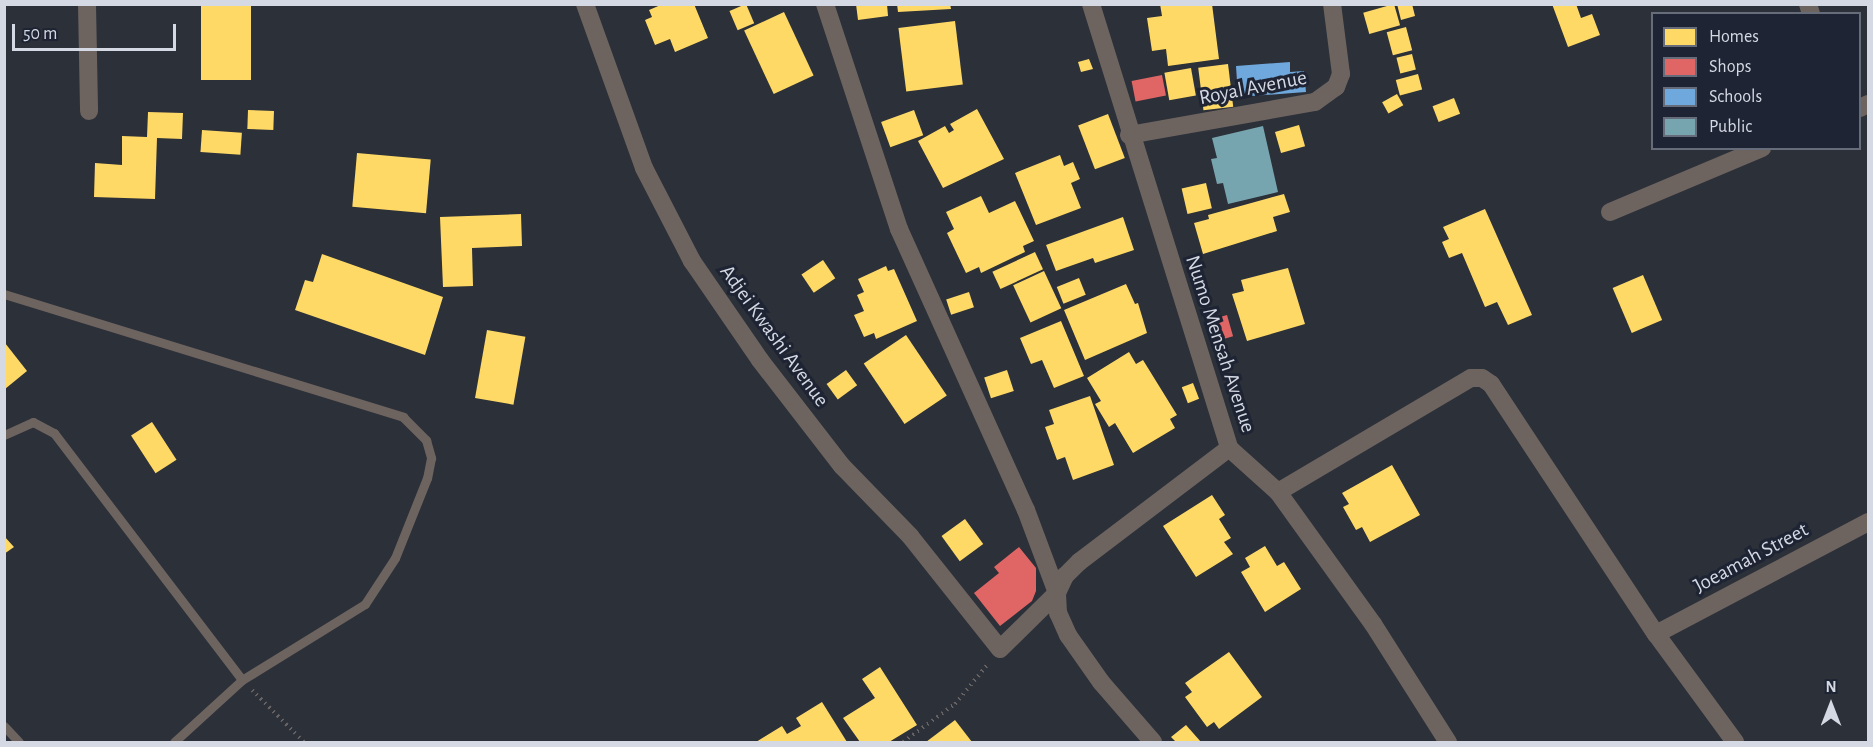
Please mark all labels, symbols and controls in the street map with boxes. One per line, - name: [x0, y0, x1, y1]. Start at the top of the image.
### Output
- scale bar: [15, 12, 178, 50]
- legend: [1651, 12, 1861, 150]
- text: 50 m: [23, 25, 57, 43]
- text: Homes: [1709, 28, 1759, 46]
- text: Shops: [1709, 58, 1751, 76]
- street label: Royal Avenue: [1197, 65, 1309, 111]
- text: Schools: [1709, 88, 1762, 106]
- text: Public: [1709, 118, 1752, 136]
- street label: Numo Mensah Avenue: [1179, 252, 1261, 436]
- street label: Adjei Kwashi Avenue: [714, 260, 834, 412]
- street label: Joeamah Street: [1690, 517, 1812, 599]
- north arrow: [1801, 675, 1861, 735]
- text: N: [1825, 679, 1837, 695]

